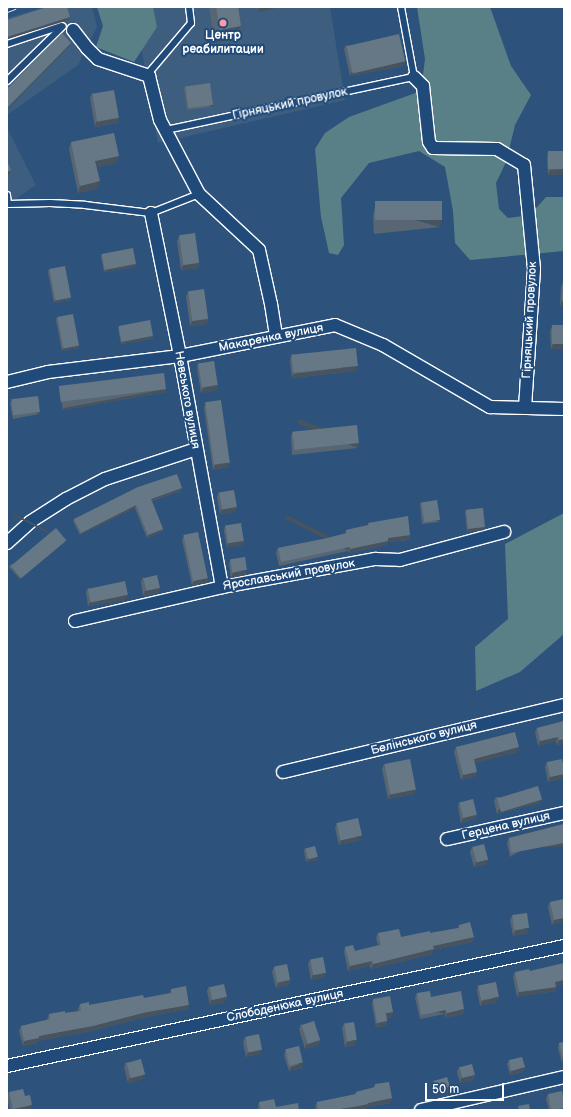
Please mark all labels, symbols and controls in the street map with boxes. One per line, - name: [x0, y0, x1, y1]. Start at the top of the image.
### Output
- marker: Центр реабилитации: [218, 18, 228, 28]
- place label: Центр реабилитации: [182, 29, 264, 57]
- street label: Гірняцький провулок: [231, 85, 349, 123]
- street label: Гірняцький провулок: [520, 261, 540, 379]
- street label: Макаренка вулиця: [218, 321, 324, 355]
- street label: Невського вулиця: [171, 350, 203, 450]
- street label: Ярославський провулок: [222, 556, 356, 594]
- street label: Белінського вулиця: [369, 718, 479, 758]
- street label: Герцена вулиця: [461, 809, 551, 843]
- street label: Слободенюка вулиця: [225, 987, 345, 1025]
- scale bar: [427, 1075, 506, 1101]
- text: 50 m: [432, 1082, 459, 1097]

